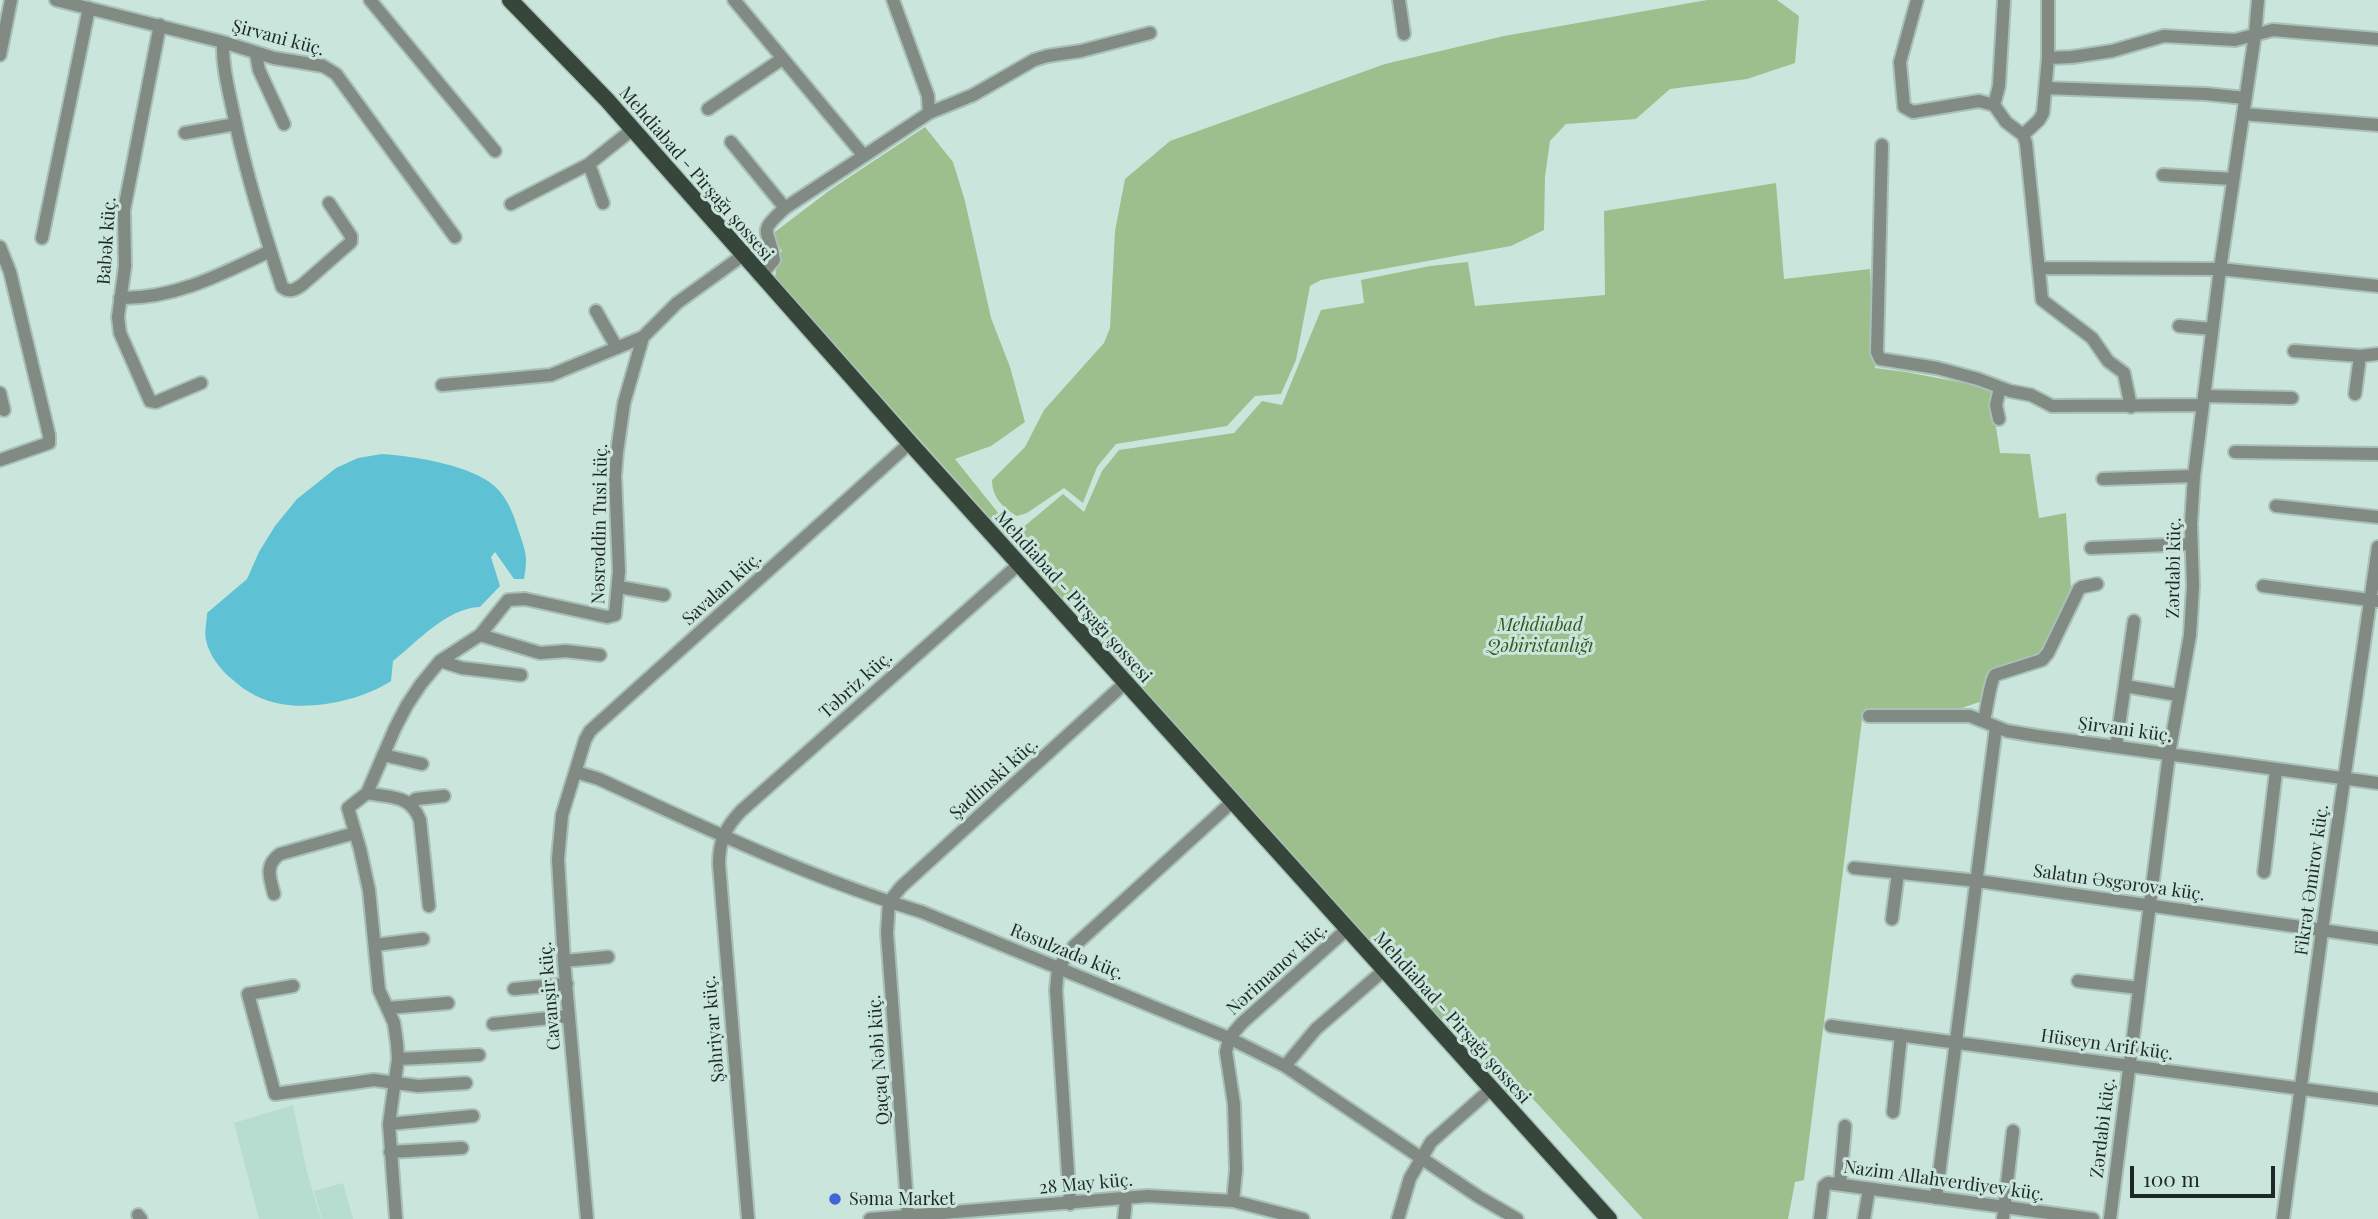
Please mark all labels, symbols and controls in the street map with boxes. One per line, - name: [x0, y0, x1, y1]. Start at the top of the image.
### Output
- street label: Şirvani küç.: [229, 15, 327, 61]
- street label: Mehdiabad - Pirşağı şossesi: [614, 82, 778, 266]
- street label: Babək küç.: [93, 196, 121, 286]
- street label: Nəsrəddin Tusi küç.: [588, 443, 612, 605]
- street label: Mehdiabad - Pirşağı şossesi: [990, 507, 1156, 687]
- street label: Zərdabi küç.: [2162, 517, 2186, 619]
- street label: Savalan küç.: [678, 548, 766, 630]
- park label: Mehdiabad Qəbiristanlığı: [1487, 614, 1593, 656]
- street label: Təbriz küç.: [815, 647, 897, 723]
- street label: Şirvani küç.: [2077, 713, 2173, 747]
- street label: Şadlinski küç.: [945, 734, 1043, 824]
- street label: Fikrət Əmirov küç.: [2291, 803, 2333, 957]
- street label: Salatın Əsgərova küç.: [2032, 860, 2206, 906]
- street label: Nərimanov küç.: [1222, 918, 1332, 1020]
- street label: Rəsulzadə küç.: [1007, 919, 1127, 985]
- street label: Mehdiabad - Pirşağı şossesi: [1369, 928, 1535, 1108]
- street label: Cavanşir küç.: [534, 941, 566, 1051]
- street label: Şəhriyar küç.: [699, 975, 729, 1083]
- street label: Qaçaq Nəbi küç.: [864, 994, 894, 1126]
- street label: Hüseyn Arif küç.: [2039, 1025, 2175, 1065]
- street label: Zərdabi küç.: [2086, 1077, 2120, 1179]
- scale bar: [2133, 1152, 2278, 1196]
- street label: Nazim Allahverdiyev küç.: [1842, 1156, 2046, 1206]
- text: 100 m: [2143, 1164, 2200, 1192]
- street label: 28 May küç.: [1038, 1169, 1134, 1199]
- place label: Səma Market: [849, 1188, 955, 1210]
- marker: Səma Market: [827, 1191, 843, 1207]

